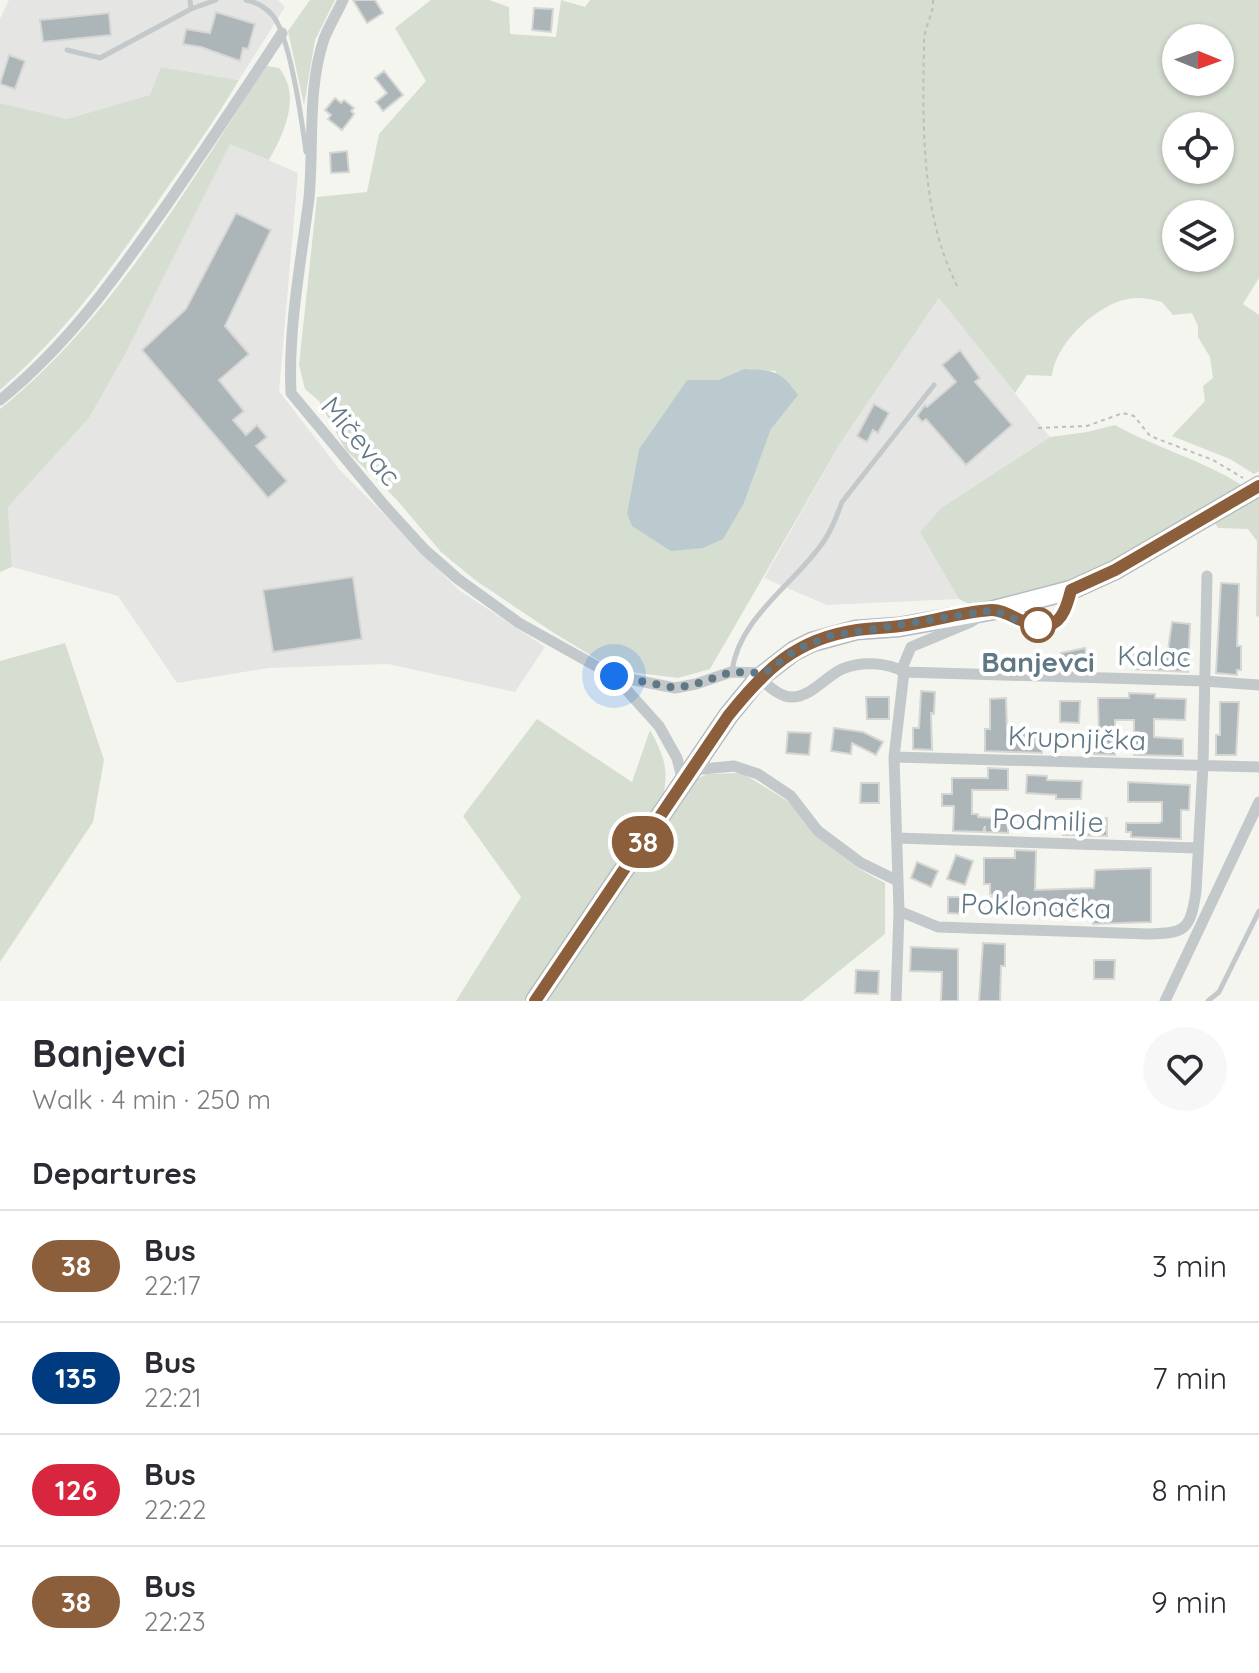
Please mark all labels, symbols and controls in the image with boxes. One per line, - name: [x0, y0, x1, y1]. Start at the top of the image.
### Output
- north arrow: [1162, 24, 1234, 96]
- map controls: [1162, 24, 1234, 272]
- button: locate: [1162, 112, 1234, 184]
- button: layers: [1162, 200, 1234, 272]
- street label: Mičevac: [314, 389, 409, 492]
- marker: Banjevci: [1021, 608, 1055, 642]
- street label: Kalac: [1117, 637, 1191, 674]
- place label: Banjevci: [981, 644, 1095, 679]
- your location: [594, 656, 634, 696]
- street label: Krupnjička: [1007, 718, 1147, 757]
- street label: Podmilje: [992, 800, 1104, 839]
- line badge: 38: [607, 816, 679, 868]
- text: 38: [628, 824, 658, 859]
- street label: Poklonačka: [960, 885, 1112, 926]
- button: heart: [1143, 1027, 1227, 1111]
- text: Banjevci: [32, 1029, 186, 1077]
- text: Walk · 4 min · 250 m: [32, 1083, 271, 1116]
- text: Departures: [32, 1154, 197, 1192]
- text: Bus: [144, 1231, 196, 1269]
- text: 3 min: [1152, 1247, 1227, 1285]
- text: 38: [61, 1248, 91, 1283]
- text: 22:17: [144, 1269, 201, 1302]
- text: Bus: [144, 1343, 196, 1381]
- text: 7 min: [1152, 1359, 1227, 1397]
- text: 135: [55, 1360, 97, 1395]
- text: 22:21: [144, 1381, 202, 1414]
- text: Bus: [144, 1455, 196, 1493]
- text: 8 min: [1151, 1471, 1227, 1509]
- text: 126: [55, 1472, 97, 1507]
- text: 22:22: [144, 1493, 206, 1526]
- text: Bus: [144, 1567, 196, 1605]
- text: 9 min: [1151, 1583, 1227, 1621]
- text: 38: [61, 1584, 91, 1619]
- text: 22:23: [144, 1605, 206, 1638]

